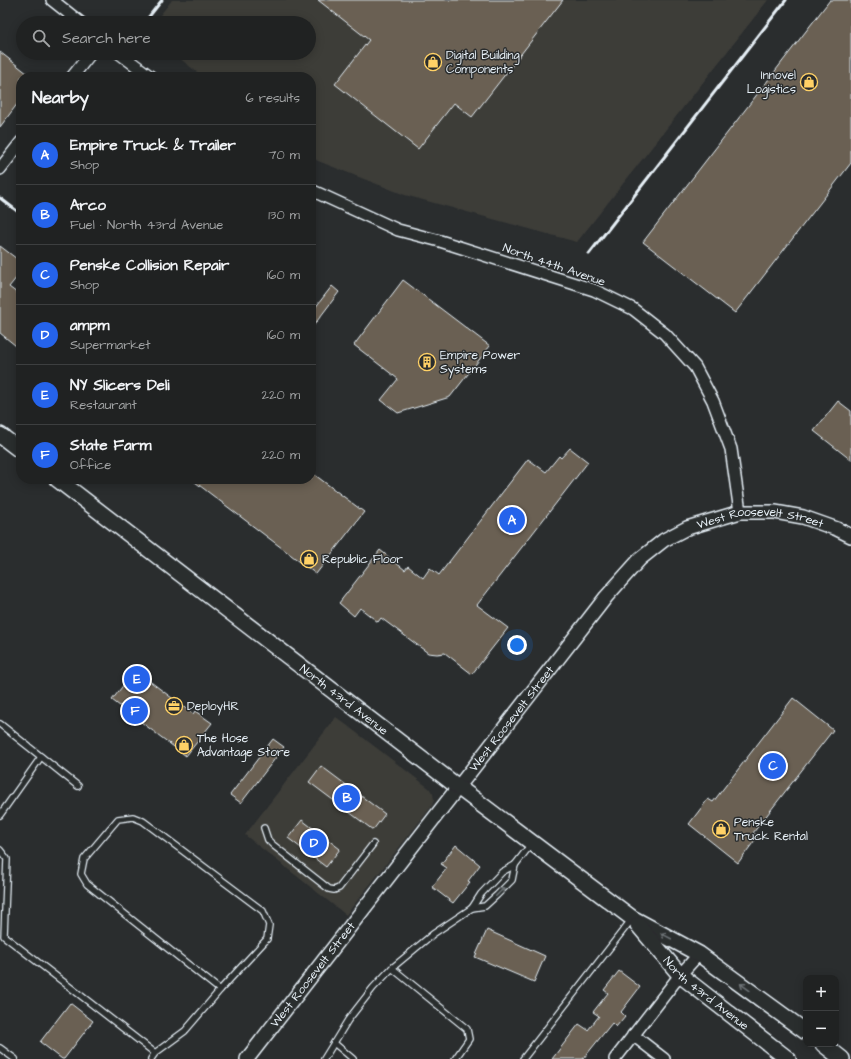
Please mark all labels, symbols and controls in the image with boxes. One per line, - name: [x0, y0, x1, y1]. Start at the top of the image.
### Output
- search box: [16, 16, 316, 60]
- icon: search: [30, 27, 52, 49]
- text: Search here: [62, 28, 151, 49]
- place label: Digital Building Components: [446, 47, 520, 78]
- shop icon: Digital Building Components: [423, 52, 443, 72]
- place label: Innovel Logistics: [747, 67, 796, 99]
- shop icon: Innovel Logistics: [799, 72, 819, 92]
- text: Nearby: [32, 86, 89, 110]
- text: 6 results: [245, 89, 300, 107]
- text: Empire Truck & Trailer: [70, 135, 236, 156]
- text: A: [41, 146, 49, 164]
- text: 70 m: [268, 146, 300, 164]
- text: Shop: [70, 156, 99, 174]
- text: Arco: [70, 195, 106, 216]
- text: B: [40, 206, 50, 224]
- text: 130 m: [268, 206, 300, 224]
- text: Fuel · North 43rd Avenue: [70, 216, 223, 234]
- street label: North 44th Avenue: [500, 239, 608, 291]
- text: Penske Collision Repair: [70, 255, 229, 276]
- text: C: [40, 266, 50, 284]
- text: 160 m: [267, 266, 300, 284]
- text: Shop: [70, 276, 99, 294]
- text: ampm: [70, 315, 109, 336]
- text: D: [41, 326, 49, 344]
- text: 160 m: [267, 326, 300, 344]
- text: Supermarket: [70, 336, 151, 354]
- place label: Empire Power Systems: [440, 347, 520, 379]
- building icon: Empire Power Systems: [417, 352, 437, 372]
- text: NY Slicers Deli: [70, 375, 170, 396]
- text: E: [41, 386, 49, 404]
- text: 220 m: [262, 386, 300, 404]
- text: Restaurant: [70, 396, 137, 414]
- text: State Farm: [70, 435, 152, 456]
- text: F: [40, 446, 50, 464]
- text: 220 m: [262, 446, 300, 464]
- text: Office: [70, 456, 111, 474]
- street label: West Roosevelt Street: [695, 504, 826, 533]
- pin: A: [499, 505, 525, 535]
- shop icon: Republic Floor: [299, 549, 319, 569]
- place label: Republic Floor: [322, 551, 403, 568]
- your location: [507, 635, 527, 655]
- street label: North 43rd Avenue: [296, 660, 392, 739]
- street label: West Roosevelt Street: [465, 662, 558, 775]
- pin: E: [124, 664, 150, 694]
- pin: F: [122, 696, 148, 726]
- office icon: DeployHR: [164, 696, 184, 716]
- place label: DeployHR: [187, 698, 239, 716]
- place label: The Hose Advantage Store: [197, 730, 291, 762]
- shop icon: The Hose Advantage Store: [174, 735, 194, 755]
- pin: C: [760, 751, 786, 781]
- pin: B: [334, 783, 360, 813]
- place label: Penske Truck Rental: [734, 814, 808, 845]
- shop icon: Penske Truck Rental: [711, 819, 731, 839]
- pin: D: [301, 828, 327, 858]
- one-way arrow: [495, 887, 505, 897]
- street label: West Roosevelt Street: [266, 918, 359, 1031]
- one-way arrow: [660, 932, 672, 940]
- street label: North 43rd Avenue: [659, 953, 753, 1034]
- map controls: [803, 975, 839, 1047]
- button: +: [803, 975, 839, 1011]
- one-way arrow: [740, 983, 751, 991]
- button: −: [803, 1011, 839, 1047]

